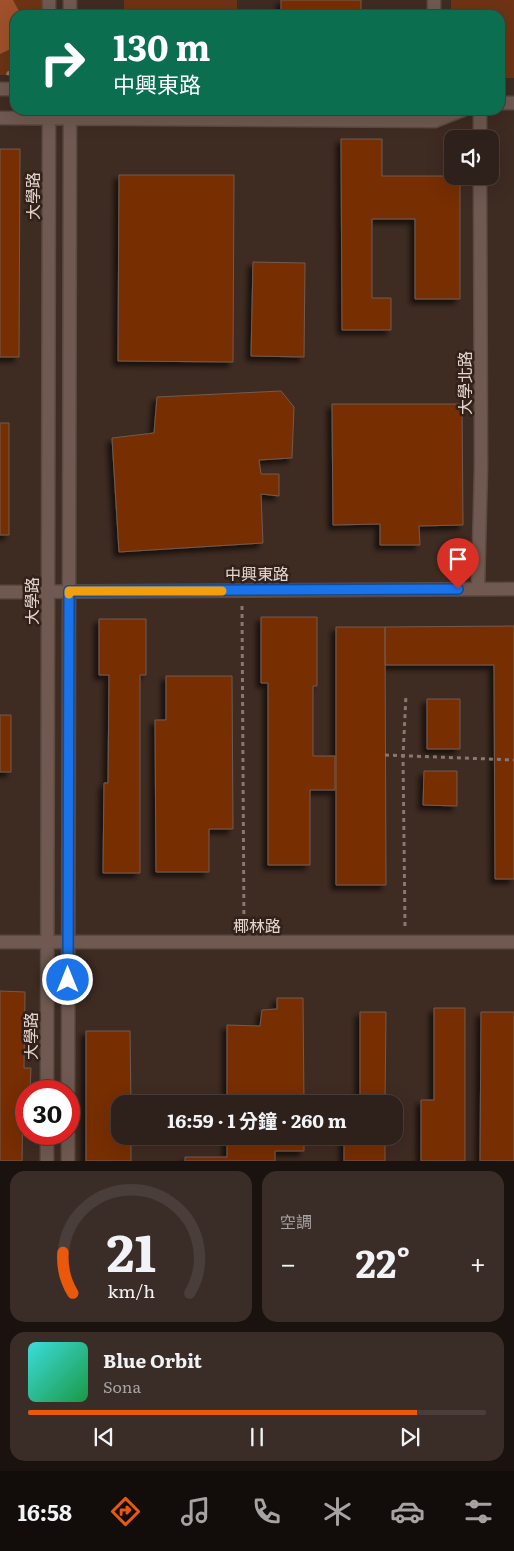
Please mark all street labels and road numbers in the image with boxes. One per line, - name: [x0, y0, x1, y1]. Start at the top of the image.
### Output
- street label: 大學路: [20, 172, 44, 220]
- street label: 大學北路: [452, 351, 476, 415]
- street label: 中興東路: [225, 561, 289, 585]
- street label: 大學路: [19, 577, 43, 625]
- street label: 椰林路: [233, 913, 281, 937]
- street label: 大學路: [18, 1012, 42, 1060]

